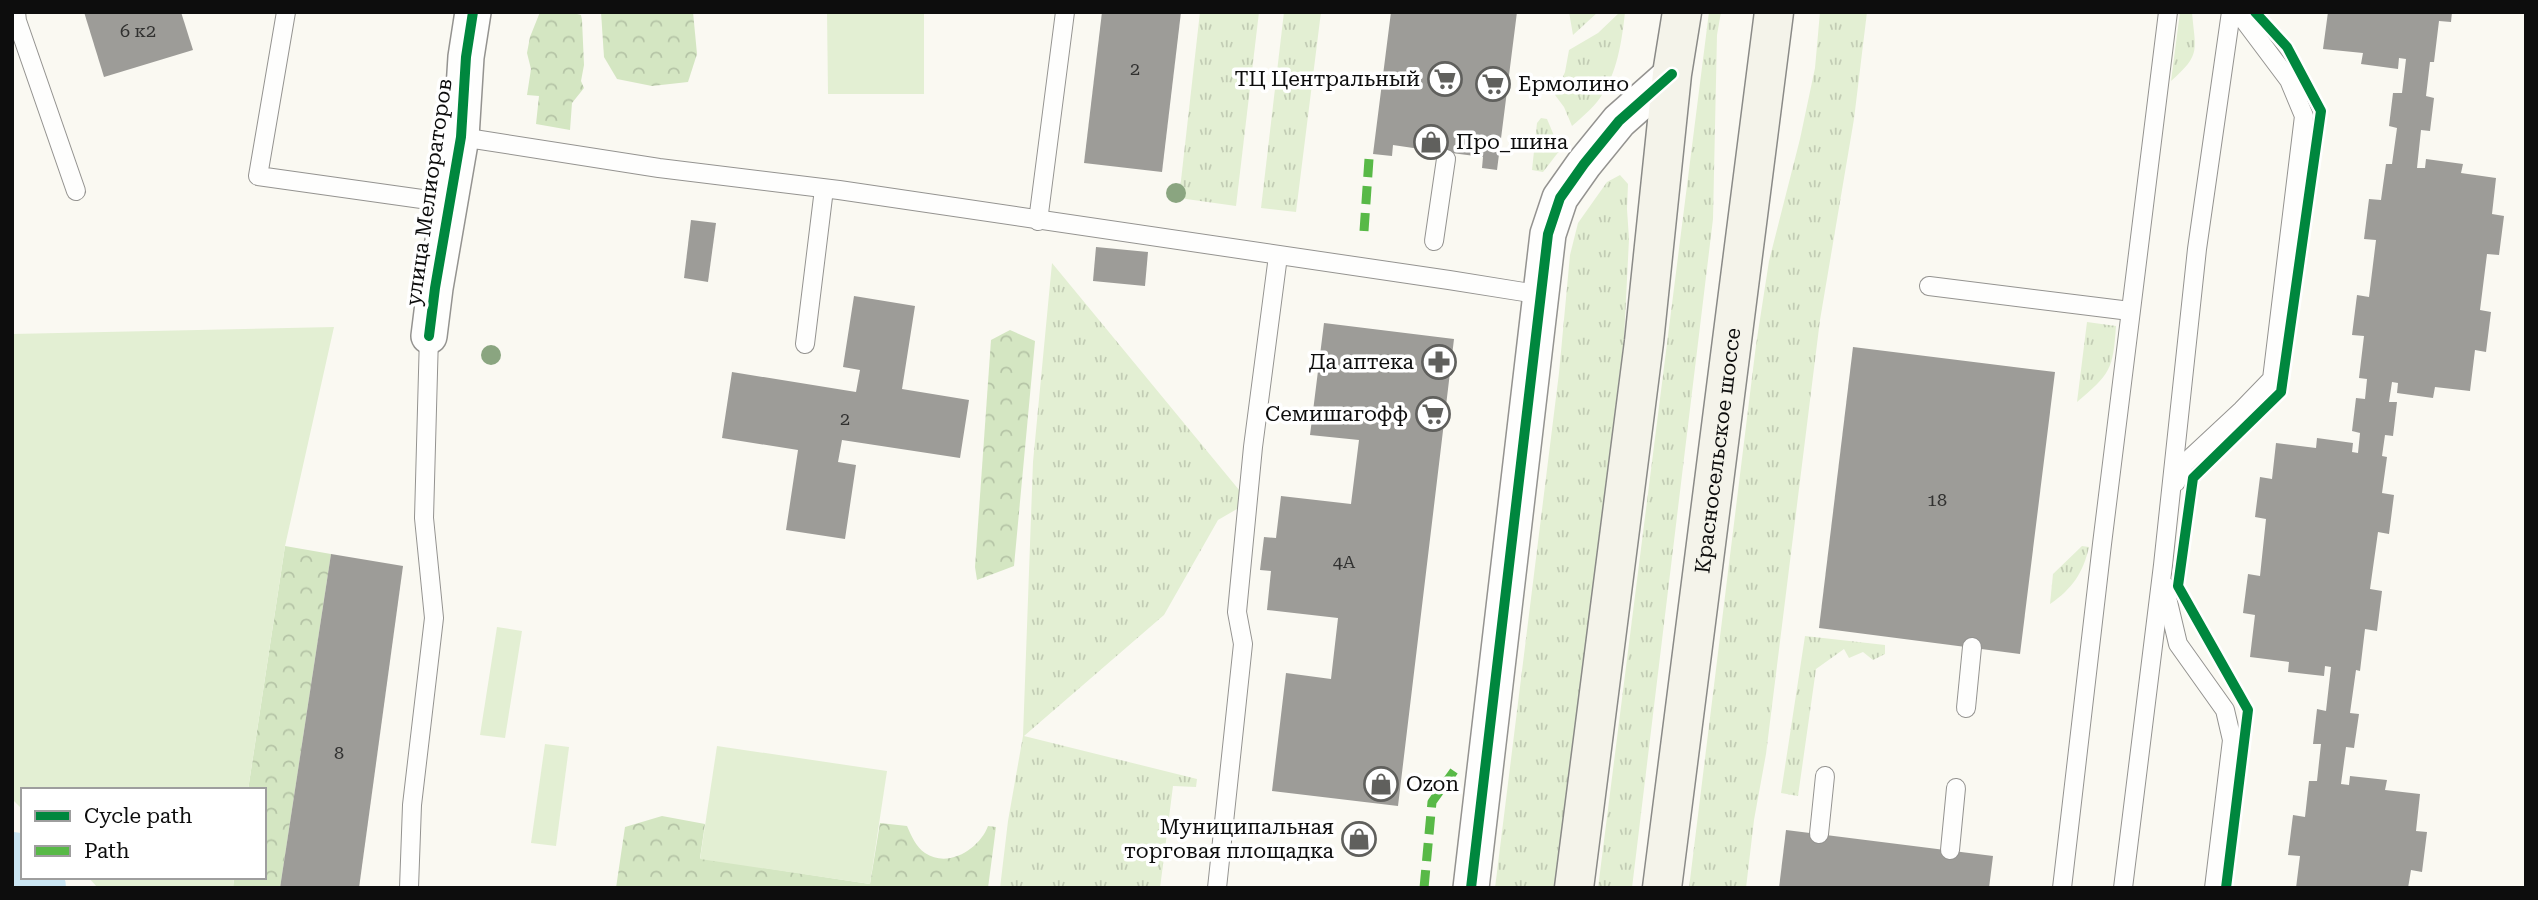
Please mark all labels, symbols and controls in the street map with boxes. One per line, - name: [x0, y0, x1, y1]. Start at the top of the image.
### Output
- house number: 6 к2: [120, 20, 156, 41]
- house number: 2: [1130, 58, 1140, 79]
- supermarket icon: ТЦ Центральный: [1426, 60, 1464, 98]
- supermarket icon: Ермолино: [1474, 65, 1512, 103]
- place label: ТЦ Центральный: [1234, 67, 1420, 91]
- place label: Ермолино: [1518, 72, 1629, 96]
- street label: улица Мелиораторов: [401, 77, 457, 307]
- shop icon: Про_шина: [1412, 123, 1450, 161]
- place label: Про_шина: [1456, 130, 1569, 154]
- street label: Красносельское шоссе: [1690, 326, 1746, 575]
- pharmacy icon: Да аптека: [1420, 343, 1458, 381]
- place label: Да аптека: [1309, 350, 1415, 374]
- supermarket icon: Семишагофф: [1414, 395, 1452, 433]
- place label: Семишагофф: [1265, 402, 1408, 426]
- house number: 2: [840, 408, 850, 429]
- house number: 18: [1927, 489, 1947, 510]
- house number: 4А: [1333, 551, 1356, 572]
- house number: 8: [334, 742, 344, 763]
- shop icon: Ozon: [1362, 765, 1400, 803]
- place label: Ozon: [1406, 772, 1459, 796]
- legend: [21, 788, 266, 879]
- text: Cycle path: [84, 804, 193, 828]
- place label: Муниципальная торговая площадка: [1124, 815, 1335, 863]
- shop icon: Муниципальная торговая площадка: [1340, 820, 1378, 858]
- text: Path: [84, 839, 130, 863]

